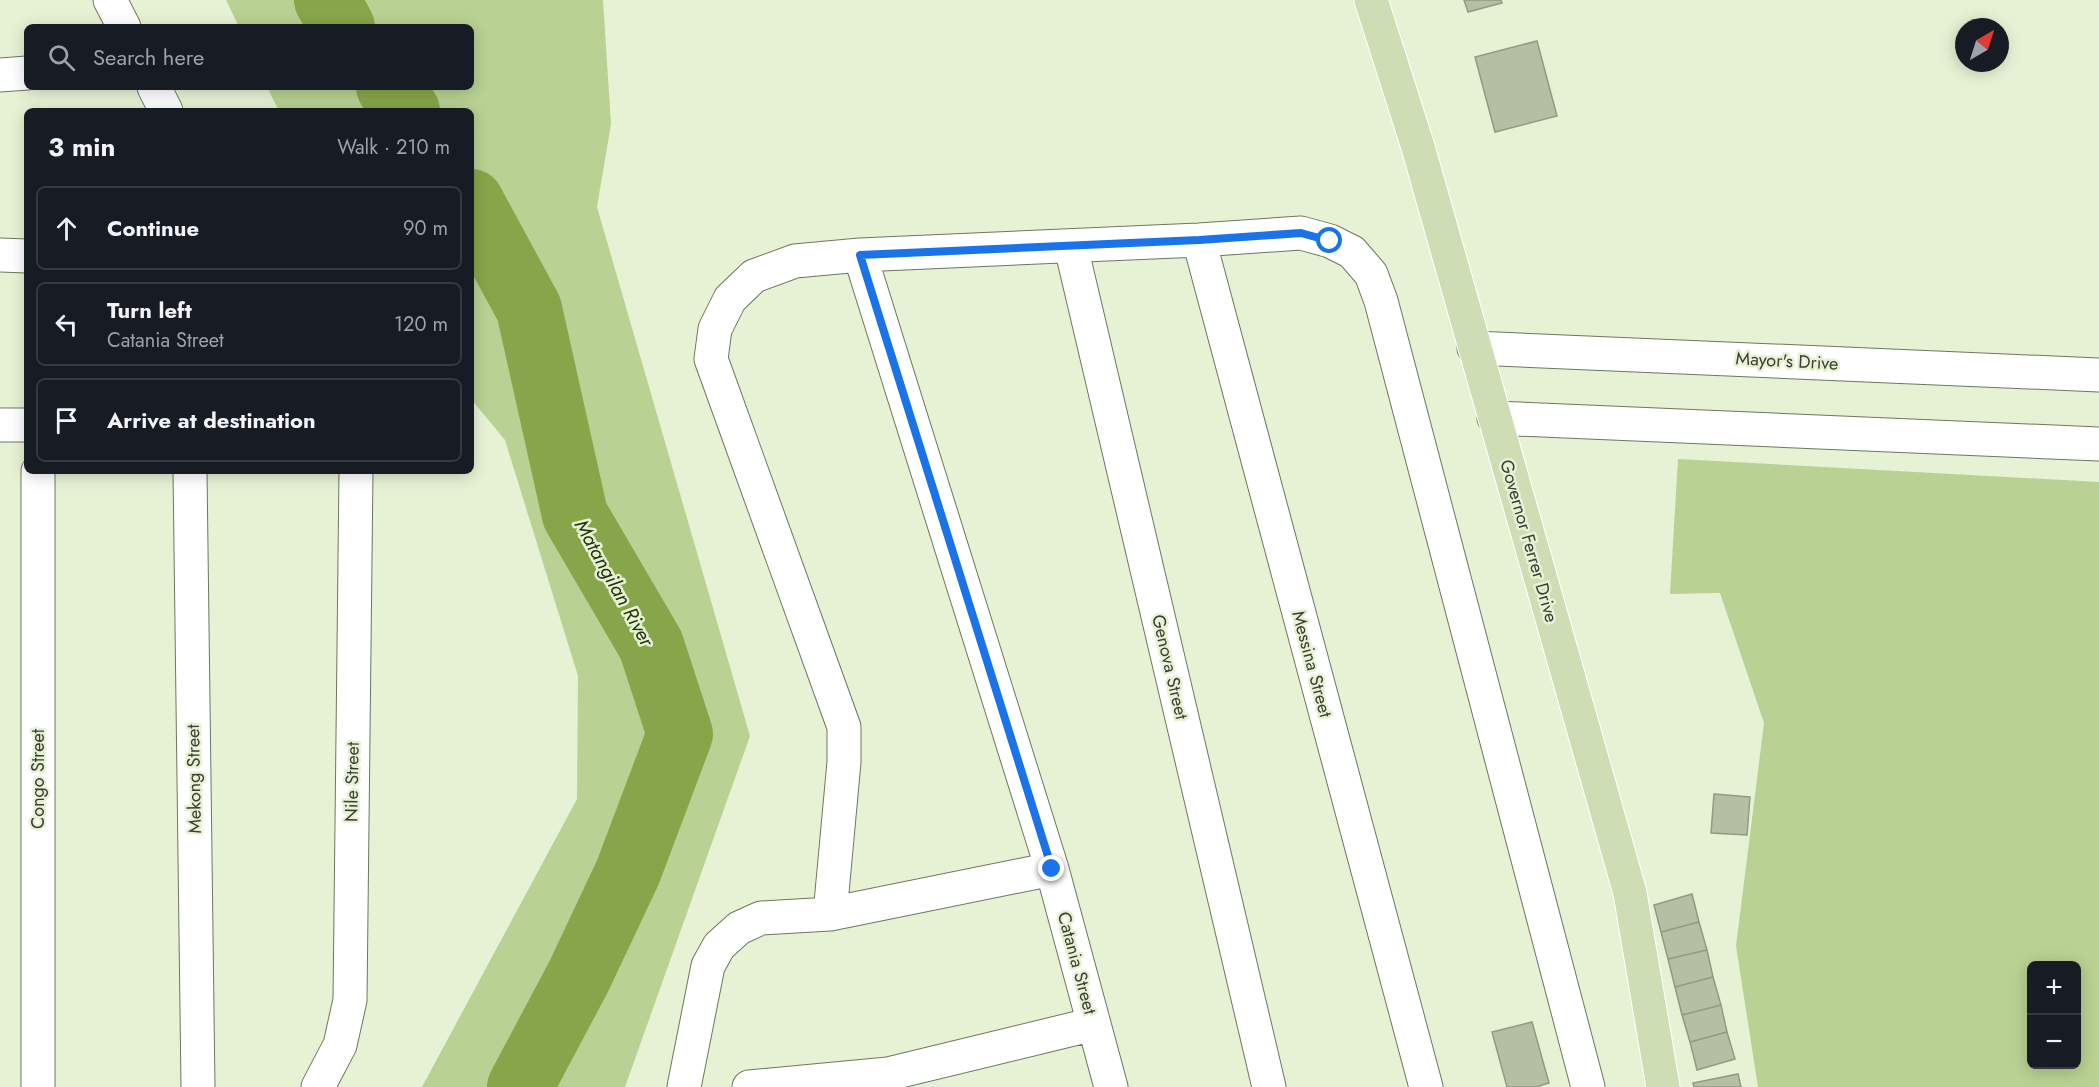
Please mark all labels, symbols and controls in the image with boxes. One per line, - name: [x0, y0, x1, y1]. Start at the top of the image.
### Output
- north arrow: [1955, 18, 2009, 72]
- search box: [24, 24, 474, 90]
- icon: search: [45, 41, 78, 74]
- text: Search here: [93, 41, 204, 73]
- text: 3 min: [48, 128, 115, 166]
- text: Walk · 210 m: [337, 133, 450, 162]
- icon: ahead: [50, 212, 83, 245]
- text: Continue: [107, 212, 199, 244]
- text: 90 m: [403, 214, 448, 243]
- route start: [1316, 227, 1342, 253]
- text: Turn left: [107, 294, 192, 326]
- icon: left: [50, 308, 83, 341]
- text: 120 m: [394, 310, 448, 339]
- text: Catania Street: [107, 326, 224, 355]
- street label: Mayor's Drive: [1735, 345, 1839, 377]
- icon: arrive: [50, 404, 83, 437]
- text: Arrive at destination: [107, 404, 316, 436]
- street label: Governor Ferrer Drive: [1493, 457, 1565, 625]
- water label: Matangilan River: [567, 514, 662, 653]
- street label: Messina Street: [1285, 608, 1339, 721]
- street label: Genova Street: [1145, 612, 1195, 723]
- street label: Mekong Street: [180, 723, 208, 834]
- street label: Congo Street: [25, 728, 51, 829]
- street label: Nile Street: [338, 741, 366, 822]
- route end: [1038, 855, 1064, 881]
- street label: Catania Street: [1051, 909, 1103, 1018]
- map controls: [2027, 961, 2081, 1069]
- button: +: [2027, 961, 2081, 1015]
- button: −: [2027, 1015, 2081, 1069]

